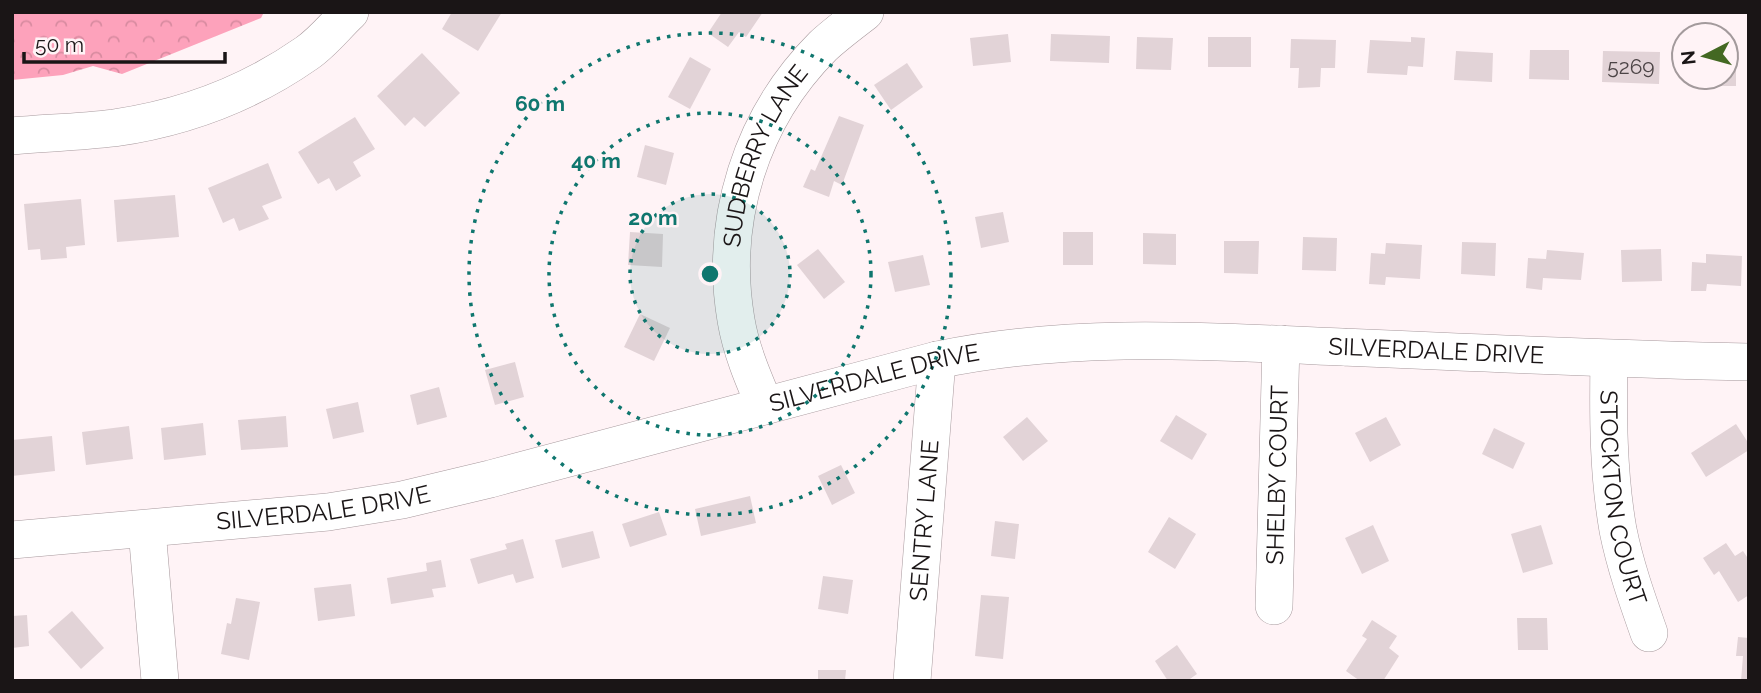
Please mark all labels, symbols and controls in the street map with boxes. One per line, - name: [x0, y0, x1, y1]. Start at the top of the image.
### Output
- scale bar: [24, 21, 226, 65]
- north arrow: [1670, 21, 1740, 91]
- text: 50 m: [35, 32, 84, 57]
- text: N: [1676, 49, 1700, 66]
- house number: 5269: [1607, 54, 1655, 79]
- street label: SUDBERRY LANE: [717, 59, 814, 248]
- text: 60 m: [515, 91, 565, 116]
- text: 40 m: [571, 148, 621, 173]
- text: 20 m: [628, 205, 678, 230]
- centre of rings: [698, 262, 722, 286]
- street label: SILVERDALE DRIVE: [1328, 331, 1545, 370]
- street label: SILVERDALE DRIVE: [766, 338, 981, 418]
- street label: SHELBY COURT: [1260, 384, 1294, 565]
- street label: STOCKTON COURT: [1595, 390, 1653, 609]
- street label: SENTRY LANE: [903, 439, 945, 602]
- street label: SILVERDALE DRIVE: [215, 479, 433, 536]

